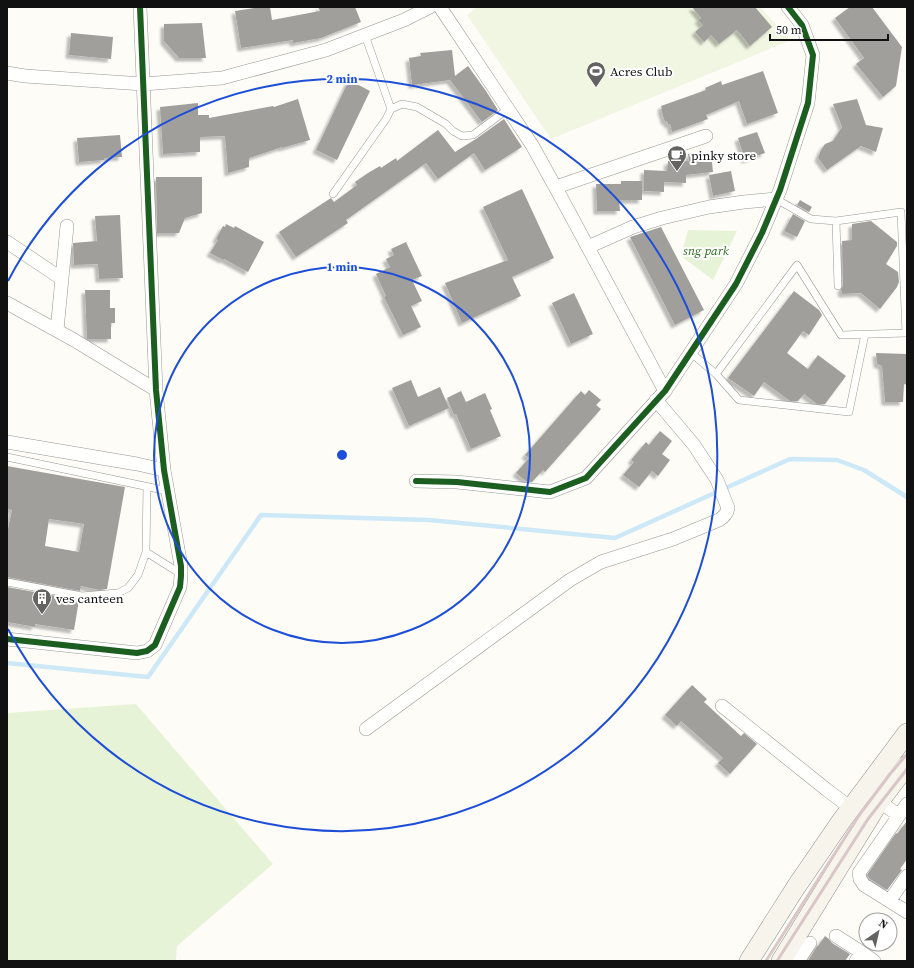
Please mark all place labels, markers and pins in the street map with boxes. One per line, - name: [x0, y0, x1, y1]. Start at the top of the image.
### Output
- sports icon: Acres Club: [585, 60, 607, 88]
- place label: Acres Club: [610, 63, 672, 80]
- cafe icon: pinky store: [666, 144, 688, 172]
- place label: pinky store: [691, 147, 757, 164]
- centre of rings: [335, 448, 349, 462]
- building icon: ves canteen: [31, 587, 53, 615]
- place label: ves canteen: [56, 590, 124, 607]

